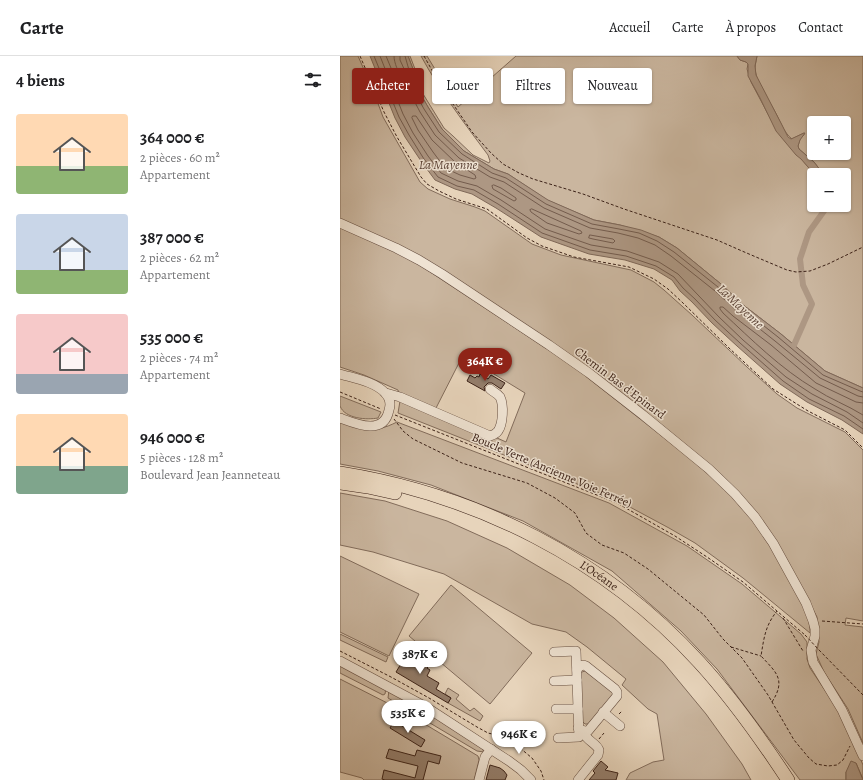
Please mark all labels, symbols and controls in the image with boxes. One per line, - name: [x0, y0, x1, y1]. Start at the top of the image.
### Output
- text: Carte: [20, 15, 64, 41]
- text: Accueil: [609, 18, 650, 37]
- text: Carte: [672, 18, 704, 37]
- text: À propos: [726, 18, 776, 37]
- text: Contact: [798, 18, 843, 37]
- chip: Acheter: [352, 68, 424, 104]
- chip: Louer: [432, 68, 493, 104]
- chip: Filtres: [501, 68, 565, 104]
- chip: Nouveau: [573, 68, 652, 104]
- text: 4 biens: [16, 69, 65, 92]
- icon: filters: [302, 69, 324, 91]
- map controls: [807, 116, 851, 212]
- button: +: [807, 116, 851, 160]
- text: 364 000 €: [140, 126, 205, 149]
- icon: home: [48, 130, 96, 178]
- text: 2 pièces · 60 m²: [140, 149, 220, 166]
- water label: La Mayenne: [419, 156, 478, 173]
- text: Appartement: [140, 166, 210, 183]
- button: −: [807, 168, 851, 212]
- text: 387 000 €: [140, 226, 204, 249]
- icon: home: [48, 230, 96, 278]
- text: 2 pièces · 62 m²: [140, 249, 219, 266]
- text: Appartement: [140, 266, 210, 283]
- water label: La Mayenne: [713, 280, 768, 333]
- text: 535 000 €: [140, 326, 203, 349]
- icon: home: [48, 330, 96, 378]
- street label: Chemin Bas d'Epinard: [571, 344, 669, 423]
- pin: 364K €: [452, 348, 518, 382]
- text: 2 pièces · 74 m²: [140, 349, 218, 366]
- text: 364K €: [467, 352, 503, 369]
- text: Appartement: [140, 366, 210, 383]
- text: 946 000 €: [140, 426, 205, 449]
- street label: Boucle Verte (Ancienne Voie Ferrée): [470, 429, 634, 511]
- icon: home: [48, 430, 96, 478]
- text: 5 pièces · 128 m²: [140, 449, 223, 466]
- text: Boulevard Jean Jeanneteau: [140, 466, 280, 483]
- street label: L’Océane: [577, 557, 622, 594]
- pin: 387K €: [387, 641, 453, 675]
- text: 387K €: [402, 645, 438, 662]
- pin: 535K €: [375, 700, 441, 734]
- text: 535K €: [391, 704, 425, 721]
- pin: 946K €: [486, 721, 552, 755]
- text: 946K €: [501, 725, 537, 742]

